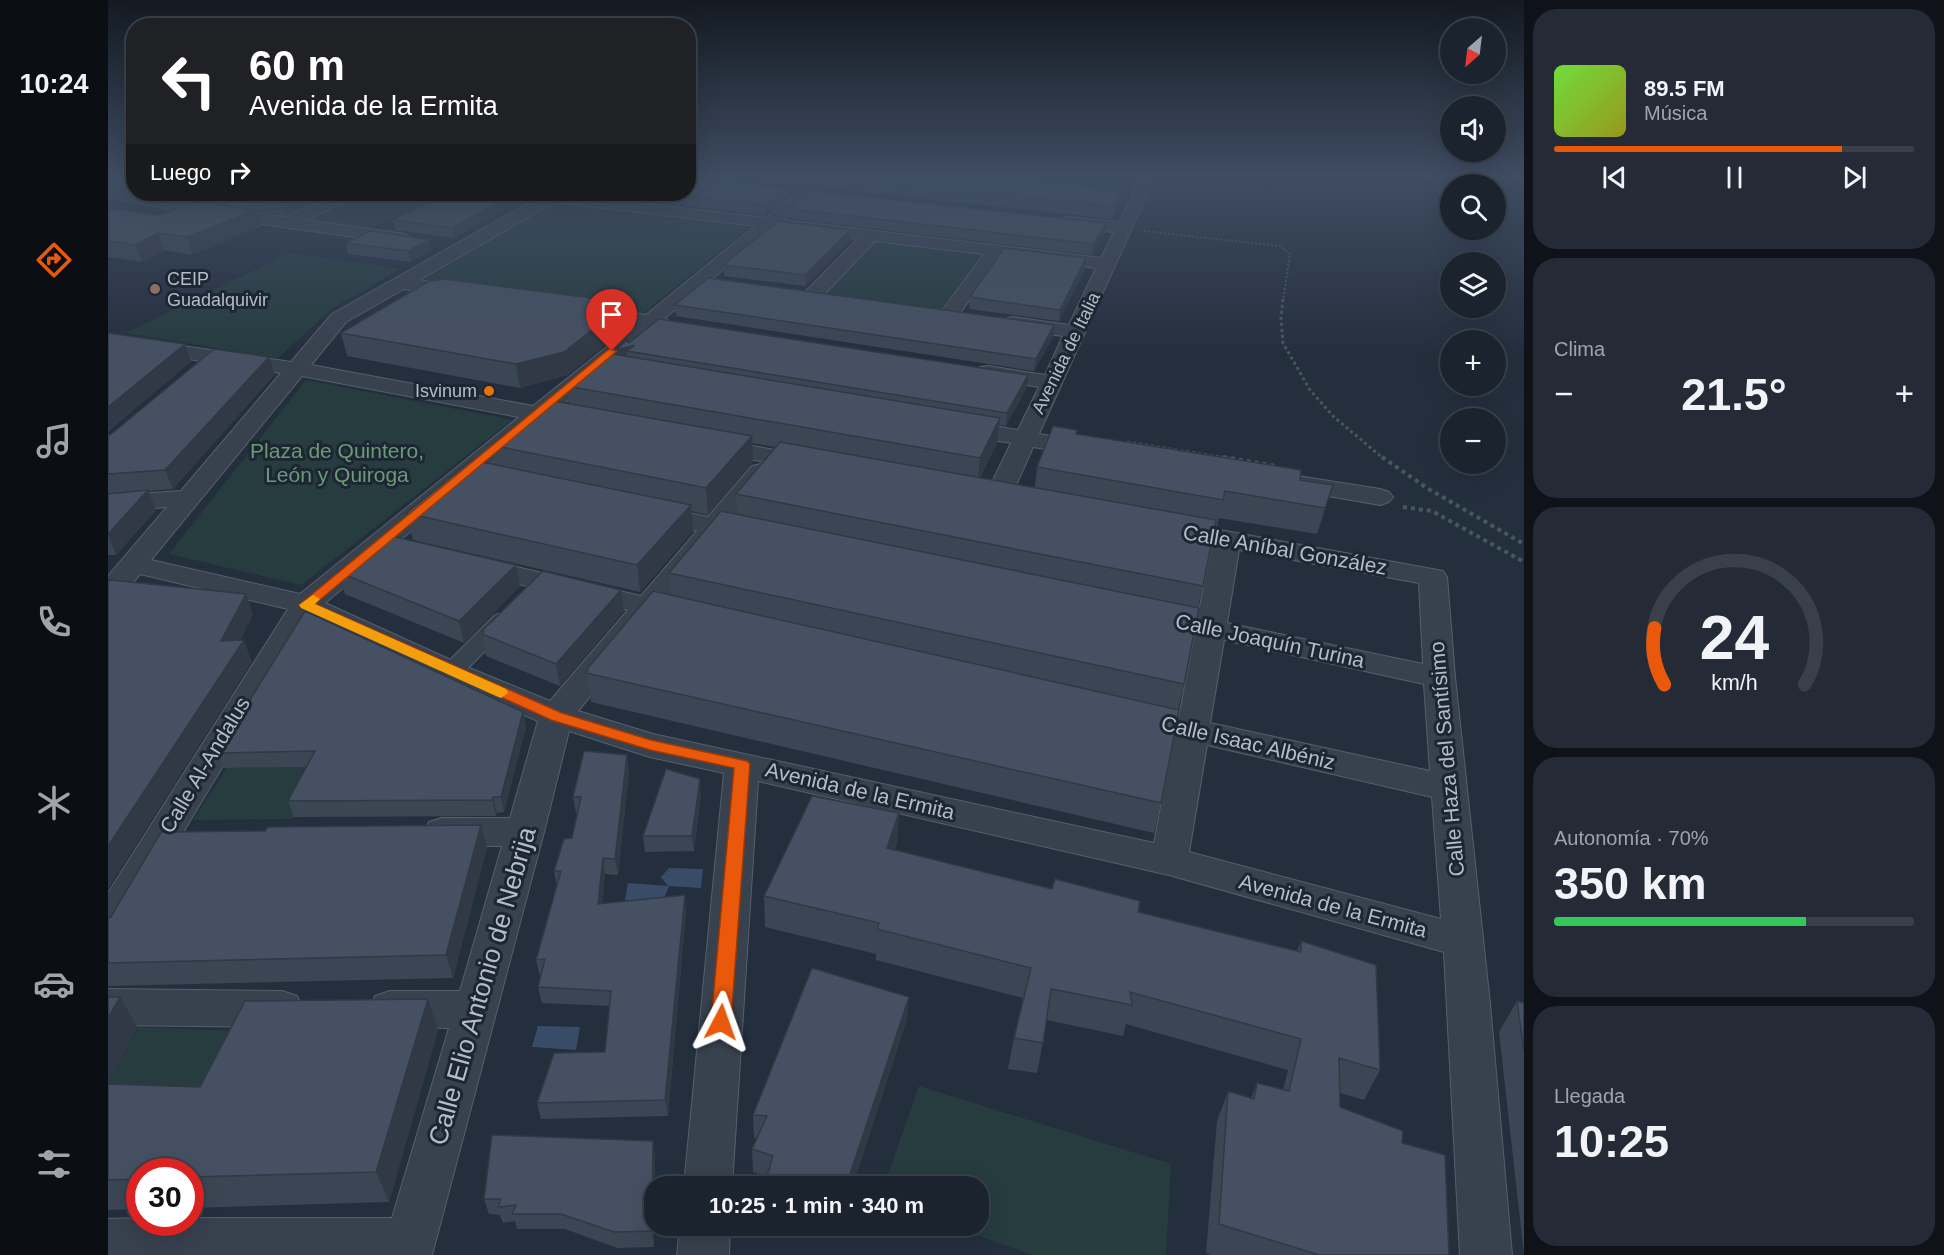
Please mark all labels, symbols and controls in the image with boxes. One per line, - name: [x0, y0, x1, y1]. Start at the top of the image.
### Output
- north arrow: [1440, 18, 1506, 84]
- map controls: [1440, 18, 1506, 474]
- icon: left: [150, 42, 228, 120]
- text: 60 m: [249, 42, 345, 89]
- text: 10:24: [19, 69, 89, 99]
- text: 89.5 FM: [1644, 76, 1725, 101]
- text: Avenida de la Ermita: [249, 91, 498, 121]
- button: sound: [1440, 96, 1506, 162]
- text: Música: [1644, 102, 1707, 124]
- icon: right: [223, 156, 256, 189]
- text: Luego: [150, 160, 211, 185]
- icon: previous: [1598, 161, 1631, 194]
- icon: pause: [1718, 161, 1751, 194]
- icon: next: [1838, 161, 1871, 194]
- button: search: [1440, 174, 1506, 240]
- icon: directions: [33, 239, 75, 281]
- button: layers: [1440, 252, 1506, 318]
- place label: CEIP Guadalquivir: [167, 269, 268, 310]
- marker: CEIP Guadalquivir: [148, 282, 162, 296]
- street label: Avenida de Italia: [1028, 288, 1105, 417]
- pin: [586, 289, 637, 351]
- icon: arrive: [595, 298, 628, 331]
- button: +: [1440, 330, 1506, 396]
- text: Clima: [1554, 338, 1605, 360]
- text: 21.5°: [1681, 369, 1787, 420]
- text: −: [1554, 375, 1573, 412]
- text: +: [1895, 375, 1914, 412]
- place label: Isvinum: [415, 381, 477, 401]
- marker: Isvinum: [482, 384, 496, 398]
- button: −: [1440, 408, 1506, 474]
- icon: music: [33, 420, 75, 462]
- park label: Plaza de Quintero, León y Quiroga: [250, 439, 424, 486]
- street label: Calle Aníbal González: [1181, 520, 1389, 579]
- icon: phone: [33, 601, 75, 643]
- text: 24: [1699, 603, 1769, 672]
- street label: Calle Joaquín Turina: [1174, 609, 1367, 672]
- street label: Calle Haza del Santísimo: [1425, 641, 1468, 877]
- text: km/h: [1711, 671, 1757, 695]
- street label: Calle Al-Andalus: [155, 693, 254, 837]
- street label: Calle Isaac Albéniz: [1159, 711, 1337, 774]
- street label: Avenida de la Ermita: [763, 758, 957, 824]
- icon: climate: [33, 782, 75, 824]
- street label: Calle Elio Antonio de Nebrija: [422, 823, 542, 1149]
- text: Autonomía · 70%: [1554, 827, 1709, 849]
- text: 350 km: [1554, 858, 1707, 909]
- street label: Avenida de la Ermita: [1237, 869, 1430, 942]
- icon: car: [33, 963, 75, 1005]
- position arrow: [689, 990, 753, 1054]
- text: Llegada: [1554, 1085, 1625, 1107]
- text: 10:25: [1554, 1116, 1669, 1167]
- icon: filters: [33, 1143, 75, 1185]
- speed limit sign: 30: [126, 1158, 204, 1236]
- text: 10:25 · 1 min · 340 m: [709, 1193, 924, 1218]

